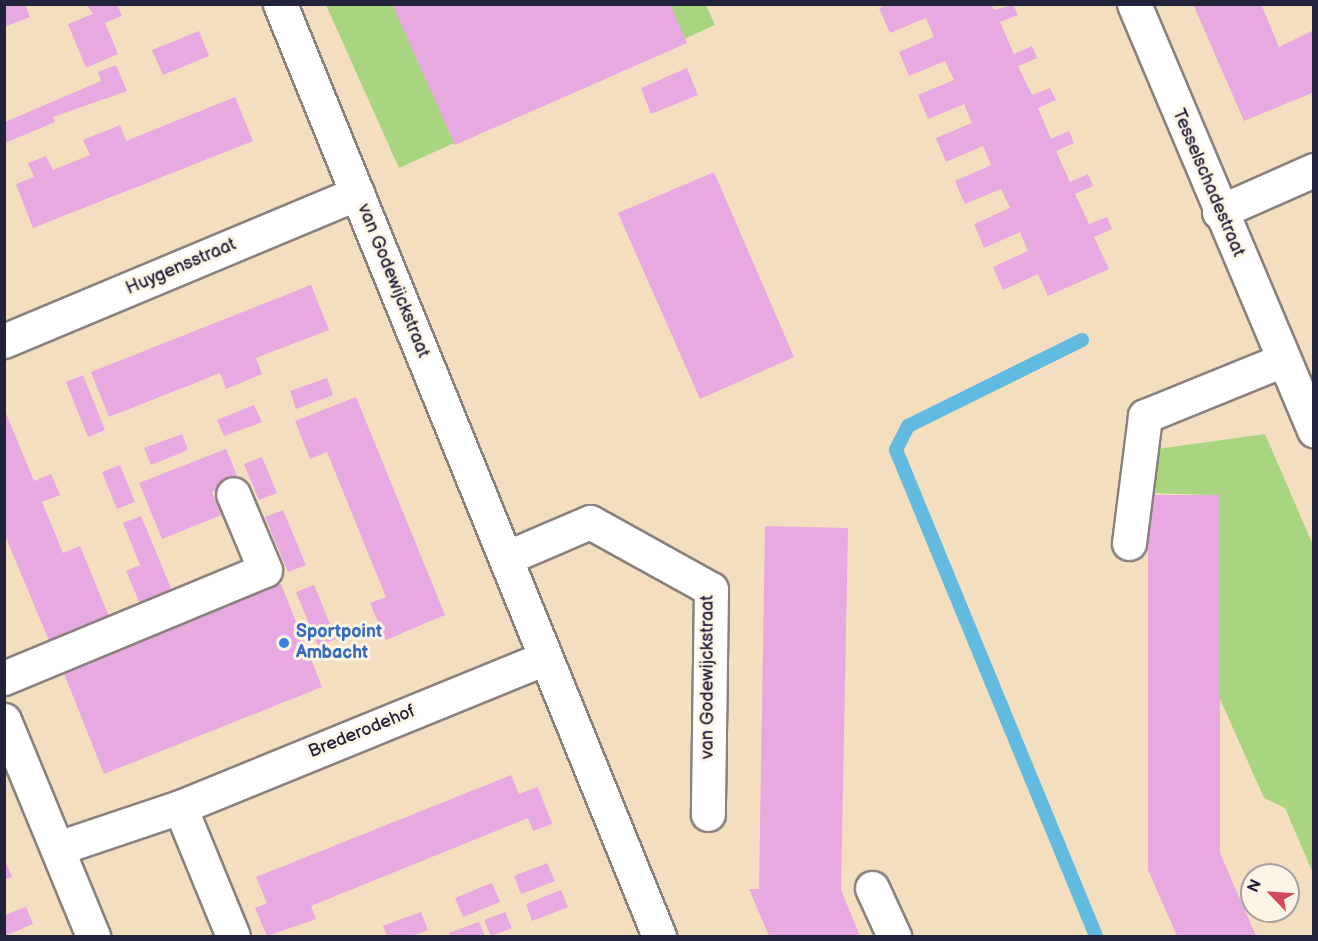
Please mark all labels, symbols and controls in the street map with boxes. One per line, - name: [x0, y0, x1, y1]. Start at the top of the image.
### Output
- street label: Tesselschadestraat: [1167, 106, 1249, 260]
- street label: van Godewijckstraat: [352, 201, 434, 361]
- street label: Huygensstraat: [123, 234, 239, 300]
- street label: van Godewijckstraat: [697, 595, 719, 759]
- place label: Sportpoint Ambacht: [296, 622, 382, 664]
- marker: Sportpoint Ambacht: [277, 636, 291, 650]
- street label: Brederodehof: [305, 701, 419, 763]
- north arrow: [1240, 863, 1300, 923]
- text: N: [1244, 877, 1266, 895]

